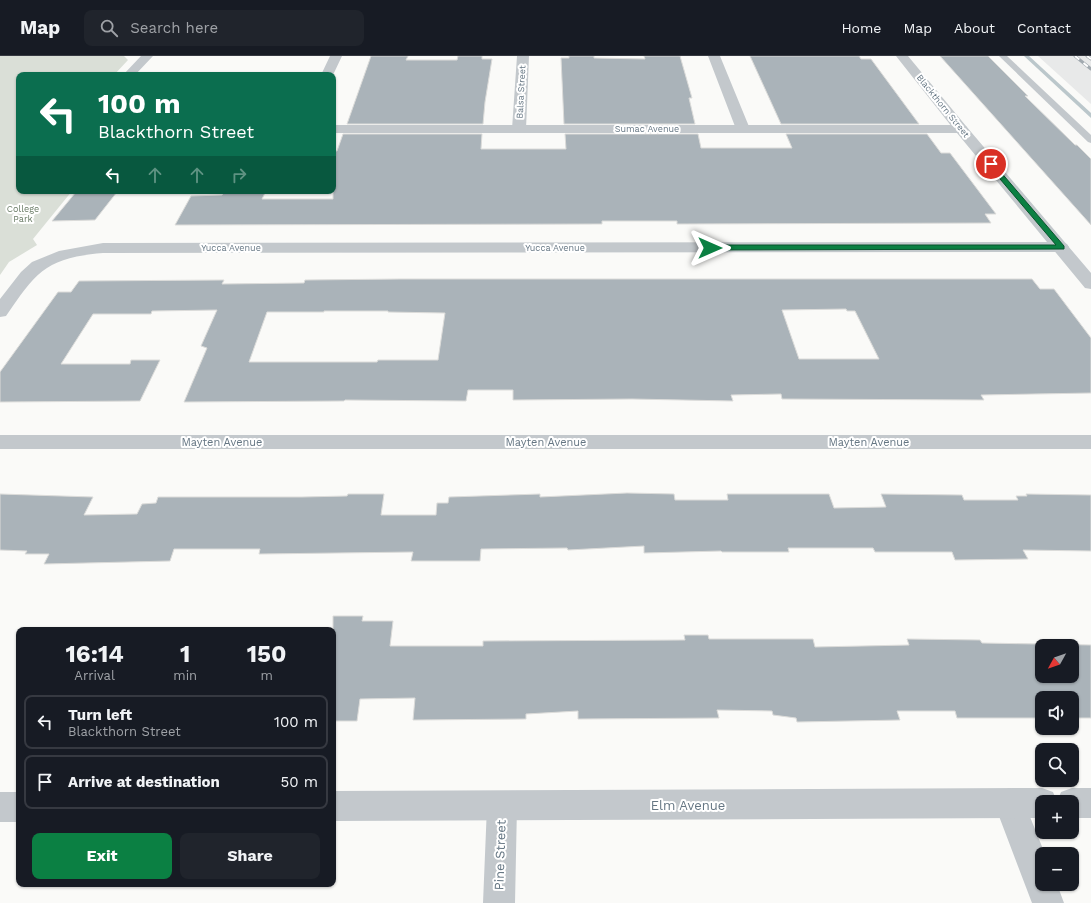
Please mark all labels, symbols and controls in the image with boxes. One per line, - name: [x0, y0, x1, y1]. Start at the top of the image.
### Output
- search box: [84, 10, 364, 46]
- text: Map: [20, 16, 60, 39]
- icon: search: [98, 17, 120, 39]
- text: Search here: [130, 19, 218, 37]
- text: Home: [841, 20, 881, 36]
- text: Map: [903, 20, 932, 36]
- text: About: [954, 20, 995, 36]
- text: Contact: [1017, 20, 1071, 36]
- street label: Balsa Street: [515, 65, 527, 119]
- street label: Blackthorn Street: [915, 73, 972, 140]
- text: 100 m: [98, 87, 181, 120]
- icon: left: [32, 88, 84, 140]
- text: Blackthorn Street: [98, 121, 254, 142]
- street label: Sumac Avenue: [615, 124, 679, 134]
- pin: [974, 147, 1008, 181]
- icon: arrive: [980, 153, 1002, 175]
- icon: left: [102, 164, 124, 186]
- icon: ahead: [144, 164, 166, 186]
- icon: ahead: [186, 164, 208, 186]
- icon: right: [228, 164, 250, 186]
- park label: College Park: [7, 204, 39, 224]
- position arrow: [689, 227, 731, 269]
- street label: Yucca Avenue: [201, 243, 261, 253]
- street label: Yucca Avenue: [525, 243, 585, 253]
- street label: Mayten Avenue: [182, 436, 262, 449]
- street label: Mayten Avenue: [506, 436, 586, 449]
- street label: Mayten Avenue: [829, 436, 909, 449]
- north arrow: [1035, 639, 1079, 683]
- map controls: [1035, 639, 1079, 891]
- text: 16:14: [66, 640, 124, 668]
- text: 1: [180, 640, 190, 668]
- text: 150: [247, 640, 286, 668]
- text: Arrival: [74, 668, 115, 683]
- text: min: [173, 668, 197, 683]
- text: m: [260, 668, 273, 683]
- button: sound: [1035, 691, 1079, 735]
- text: Turn left: [68, 706, 132, 724]
- icon: left: [34, 711, 56, 733]
- text: 100 m: [274, 713, 318, 731]
- text: Blackthorn Street: [68, 724, 181, 739]
- button: search: [1035, 743, 1079, 787]
- icon: arrive: [34, 771, 56, 793]
- text: Arrive at destination: [68, 773, 220, 791]
- text: 50 m: [281, 773, 318, 791]
- button: +: [1035, 795, 1079, 839]
- street label: Elm Avenue: [651, 798, 725, 813]
- street label: Pine Street: [491, 819, 509, 890]
- button: Exit: [32, 833, 172, 879]
- button: Share: [180, 833, 320, 879]
- button: −: [1035, 847, 1079, 891]

